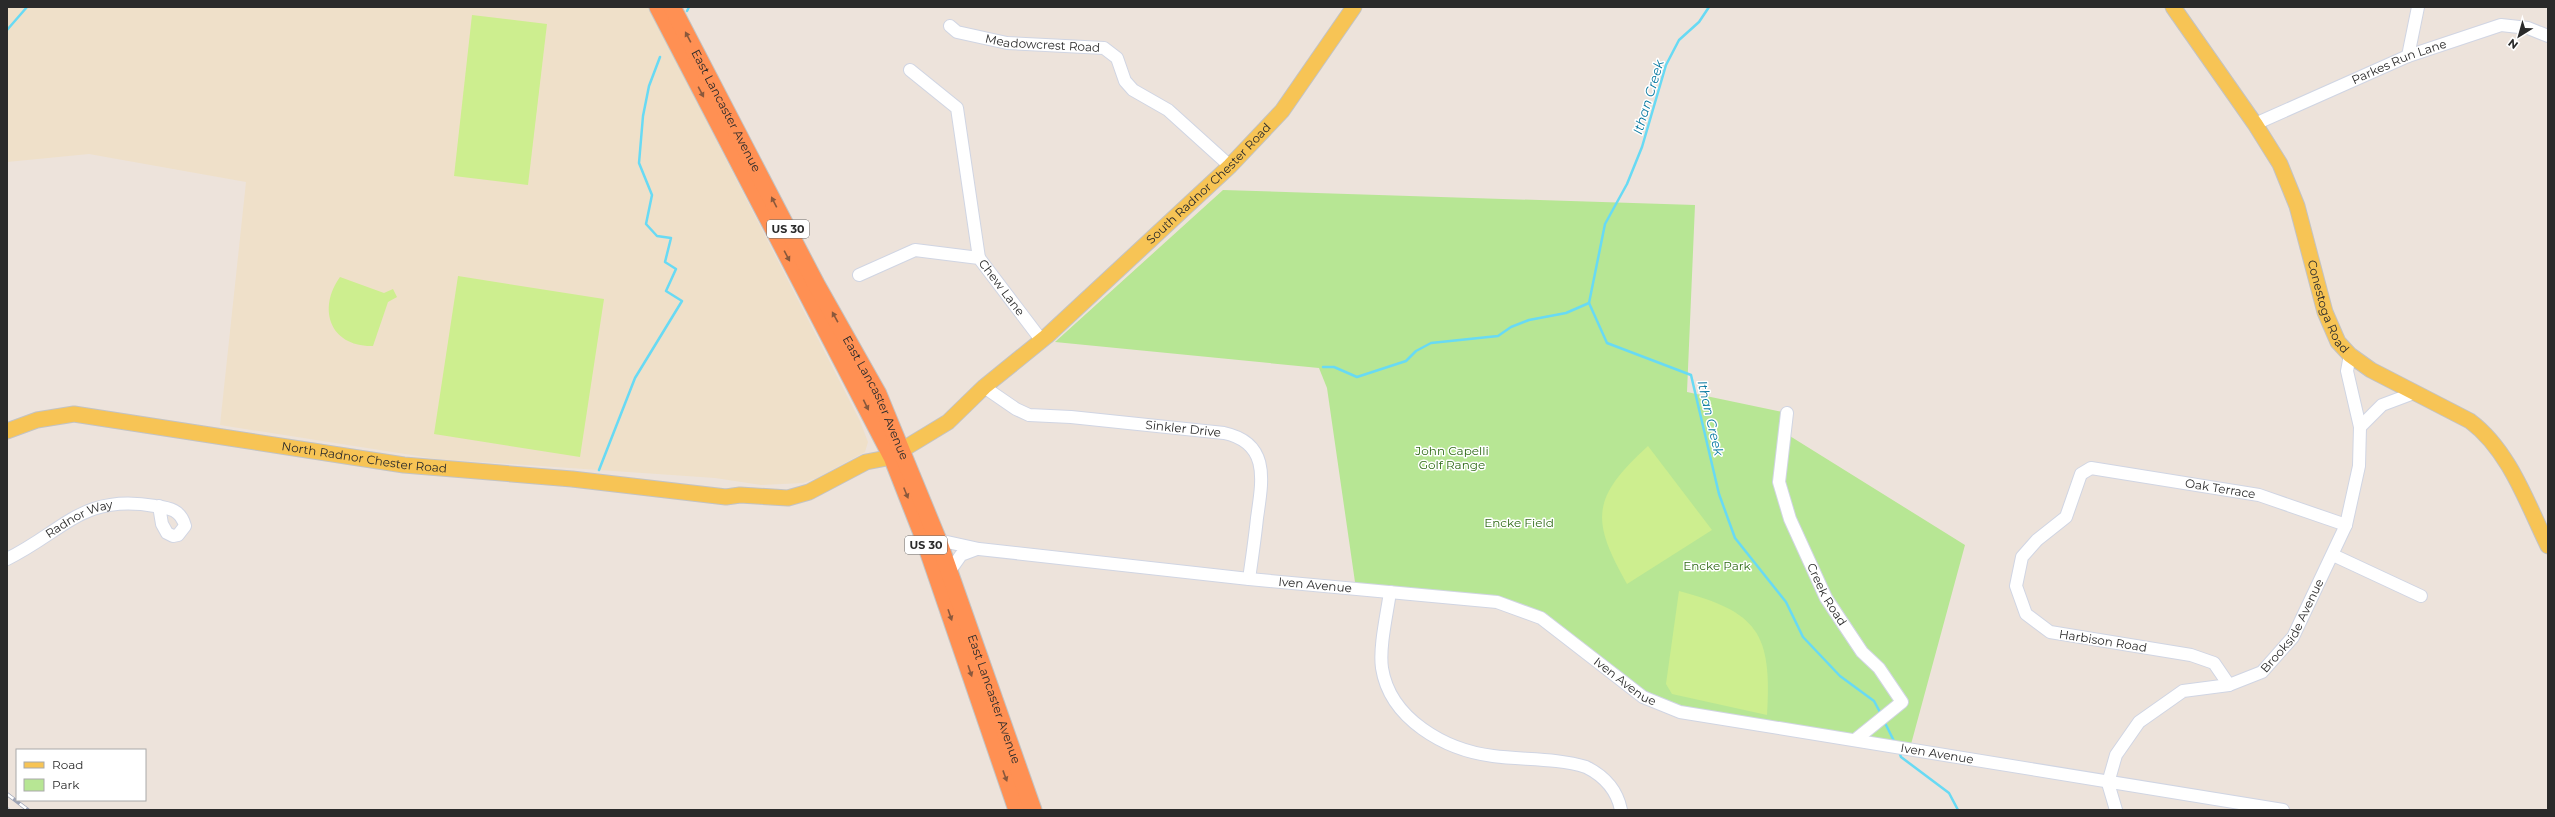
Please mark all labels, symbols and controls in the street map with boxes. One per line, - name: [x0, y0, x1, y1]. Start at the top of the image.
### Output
- north arrow: [2499, 16, 2539, 56]
- street label: Meadowcrest Road: [984, 30, 1101, 55]
- one-way arrow: [685, 31, 691, 42]
- street label: Parkes Run Lane: [2349, 36, 2448, 87]
- text: N: [2505, 36, 2521, 52]
- street label: East Lancaster Avenue: [688, 47, 764, 174]
- water label: Ithan Creek: [1629, 57, 1667, 136]
- one-way arrow: [697, 86, 704, 98]
- street label: South Radnor Chester Road: [1143, 120, 1274, 247]
- one-way arrow: [771, 196, 777, 207]
- road number: US 30: [767, 220, 809, 238]
- one-way arrow: [784, 250, 791, 262]
- street label: Chew Lane: [976, 256, 1028, 319]
- street label: Conestoga Road: [2305, 258, 2353, 356]
- one-way arrow: [831, 311, 838, 322]
- street label: East Lancaster Avenue: [840, 333, 912, 462]
- water label: Ithan Creek: [1695, 379, 1728, 458]
- one-way arrow: [863, 399, 869, 411]
- street label: Sinkler Drive: [1145, 417, 1222, 440]
- street label: North Radnor Chester Road: [281, 438, 448, 476]
- park label: John Capelli Golf Range: [1414, 443, 1489, 472]
- street label: Oak Terrace: [2184, 475, 2257, 501]
- one-way arrow: [903, 487, 909, 499]
- street label: Radnor Way: [42, 496, 114, 541]
- park label: Encke Field: [1484, 515, 1554, 530]
- road number: US 30: [905, 536, 947, 554]
- park label: Encke Park: [1683, 558, 1752, 573]
- street label: Creek Road: [1804, 560, 1850, 628]
- street label: Iven Avenue: [1278, 574, 1353, 596]
- street label: Brookside Avenue: [2257, 576, 2326, 676]
- one-way arrow: [948, 609, 954, 621]
- street label: Harbison Road: [2058, 626, 2148, 655]
- street label: East Lancaster Avenue: [965, 632, 1024, 766]
- street label: Iven Avenue: [1591, 654, 1658, 709]
- one-way arrow: [967, 665, 973, 677]
- street label: Iven Avenue: [1900, 740, 1975, 767]
- legend: [16, 749, 146, 801]
- text: Road: [52, 757, 83, 772]
- one-way arrow: [1002, 771, 1008, 783]
- text: Park: [52, 777, 80, 792]

